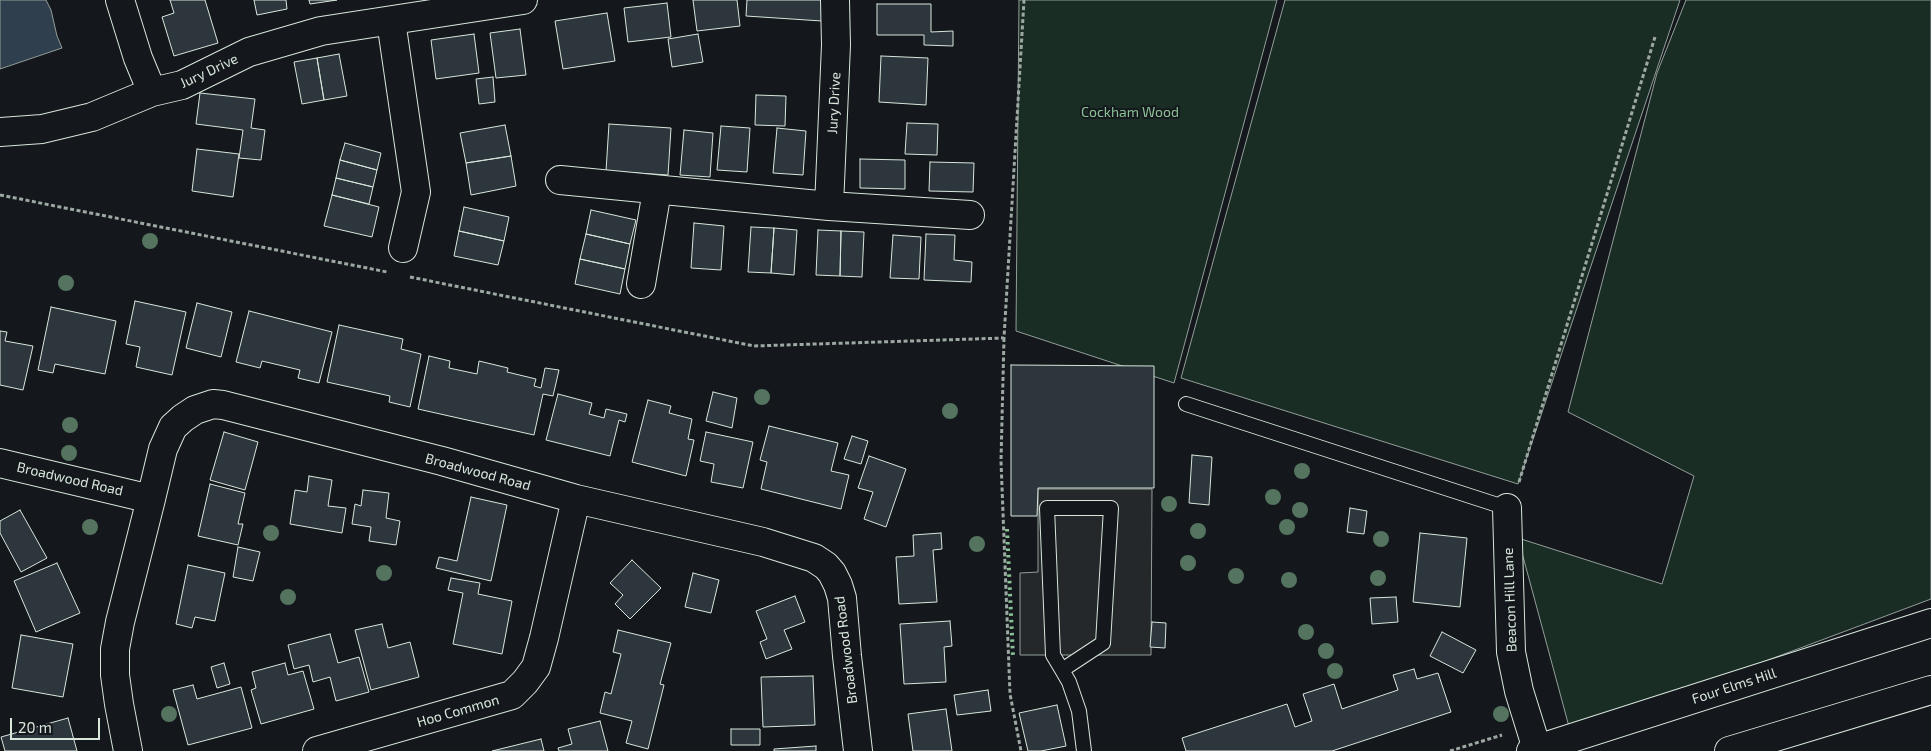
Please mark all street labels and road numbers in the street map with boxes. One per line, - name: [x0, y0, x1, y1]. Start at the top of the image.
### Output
- street label: Jury Drive: [177, 50, 241, 92]
- street label: Jury Drive: [824, 72, 844, 134]
- street label: Broadwood Road: [423, 450, 533, 494]
- street label: Broadwood Road: [15, 459, 125, 499]
- street label: Beacon Hill Lane: [1500, 547, 1520, 653]
- street label: Broadwood Road: [831, 595, 861, 705]
- street label: Four Elms Hill: [1690, 664, 1778, 708]
- street label: Hoo Common: [415, 691, 501, 731]

